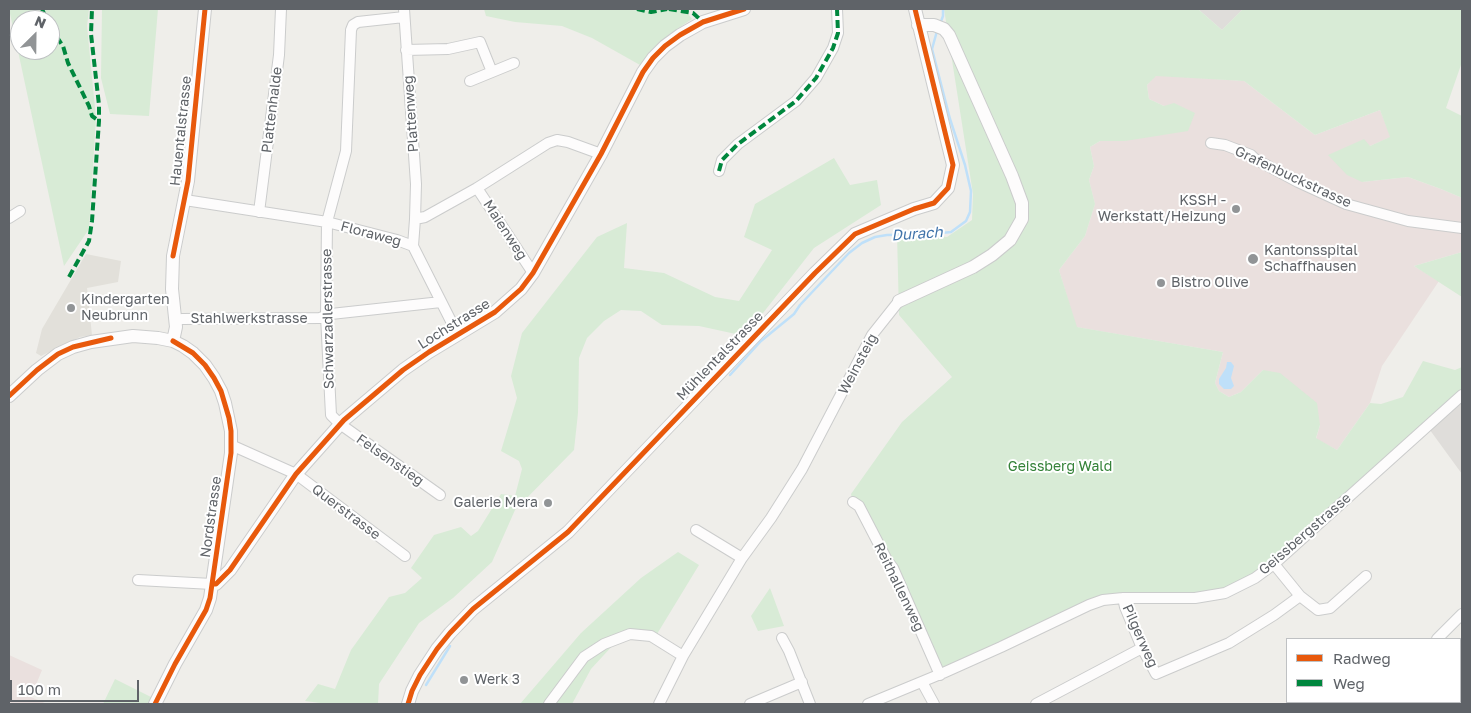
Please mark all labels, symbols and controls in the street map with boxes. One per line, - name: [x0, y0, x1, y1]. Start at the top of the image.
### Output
- north arrow: [10, 10, 60, 60]
- text: N: [32, 12, 49, 32]
- street label: Plattenhalde: [258, 66, 286, 154]
- street label: Hauentalstrasse: [167, 75, 195, 187]
- street label: Plattenweg: [400, 75, 422, 153]
- street label: Grafenbuckstrasse: [1232, 143, 1354, 211]
- place label: KSSH - Werkstatt/Heizung: [1098, 193, 1226, 226]
- street label: Maienweg: [479, 197, 531, 263]
- marker: KSSH - Werkstatt/Heizung: [1230, 203, 1242, 215]
- street label: Floraweg: [339, 218, 403, 250]
- water label: Durach: [891, 223, 943, 245]
- place label: Kantonsspital Schaffhausen: [1264, 243, 1358, 276]
- street label: Schwarzadlerstrasse: [318, 249, 338, 389]
- marker: Kantonsspital Schaffhausen: [1246, 252, 1260, 266]
- place label: Bistro Olive: [1171, 275, 1249, 291]
- marker: Bistro Olive: [1155, 277, 1167, 289]
- place label: Kindergarten Neubrunn: [81, 292, 170, 324]
- street label: Lochstrasse: [415, 295, 493, 353]
- marker: Kindergarten Neubrunn: [65, 302, 77, 314]
- street label: Mühlentalstrasse: [673, 308, 767, 404]
- street label: Stahlwerkstrasse: [190, 311, 308, 327]
- street label: Weinsteig: [835, 331, 881, 397]
- street label: Felsenstieg: [353, 431, 427, 489]
- park label: Geissberg Wald: [1008, 459, 1112, 475]
- street label: Nordstrasse: [197, 475, 225, 559]
- street label: Querstrasse: [308, 481, 384, 543]
- street label: Geissbergstrasse: [1256, 489, 1354, 579]
- place label: Galerie Mera: [454, 495, 538, 511]
- marker: Galerie Mera: [542, 497, 554, 509]
- street label: Reithallenweg: [870, 540, 928, 634]
- street label: Pilgerweg: [1119, 602, 1161, 670]
- legend: [1286, 638, 1461, 703]
- text: Radweg: [1333, 649, 1391, 667]
- scale bar: [12, 670, 141, 702]
- place label: Werk 3: [474, 672, 520, 688]
- marker: Werk 3: [458, 674, 470, 686]
- text: Weg: [1333, 674, 1365, 692]
- text: 100 m: [18, 680, 61, 698]

